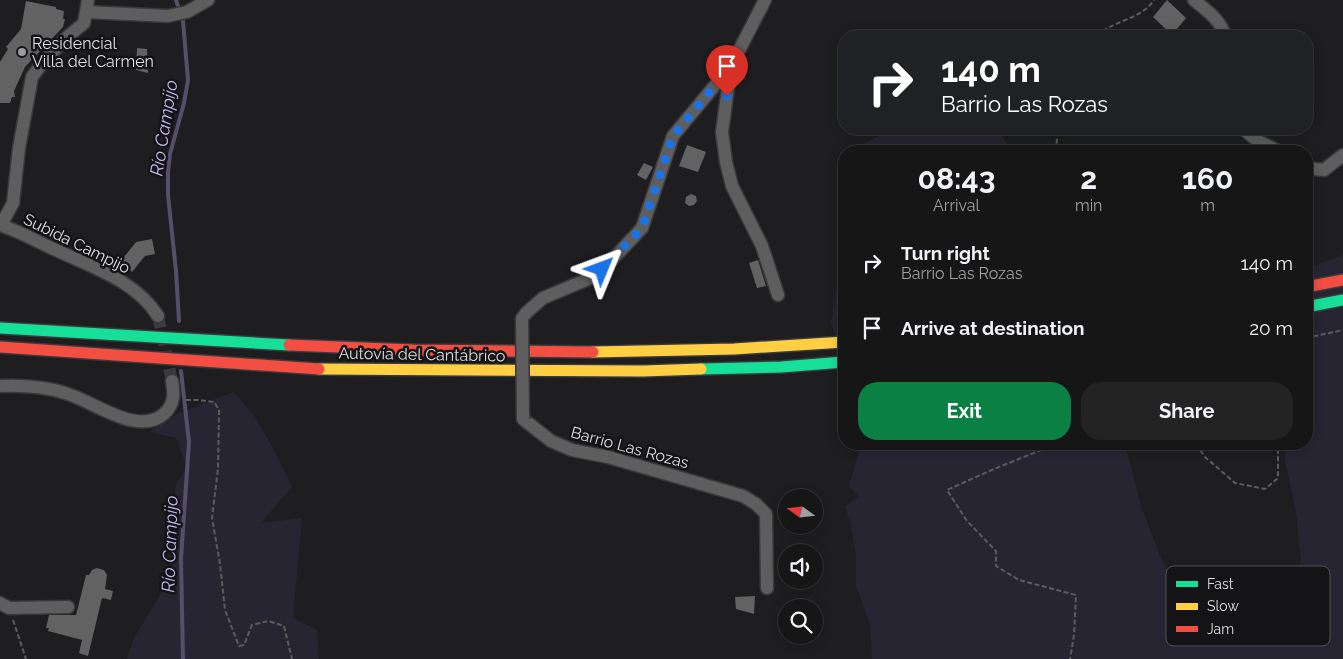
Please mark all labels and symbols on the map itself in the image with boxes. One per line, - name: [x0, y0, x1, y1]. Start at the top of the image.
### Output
- place label: Residencial Villa del Carmen: [32, 34, 154, 71]
- pin: [706, 45, 748, 96]
- marker: Residencial Villa del Carmen: [16, 46, 28, 58]
- water label: Río Campijo: [146, 78, 181, 177]
- street label: Subida Campijo: [20, 209, 133, 277]
- position arrow: [575, 242, 627, 294]
- street label: Autovía del Cantábrico: [338, 344, 506, 365]
- street label: Barrio Las Rozas: [569, 423, 691, 472]
- north arrow: [778, 489, 822, 534]
- water label: Río Campijo: [157, 495, 182, 593]
- legend: [1166, 566, 1330, 646]
- text: Fast: [1207, 576, 1234, 592]
- text: Slow: [1207, 598, 1239, 614]
- text: Jam: [1207, 621, 1234, 637]

